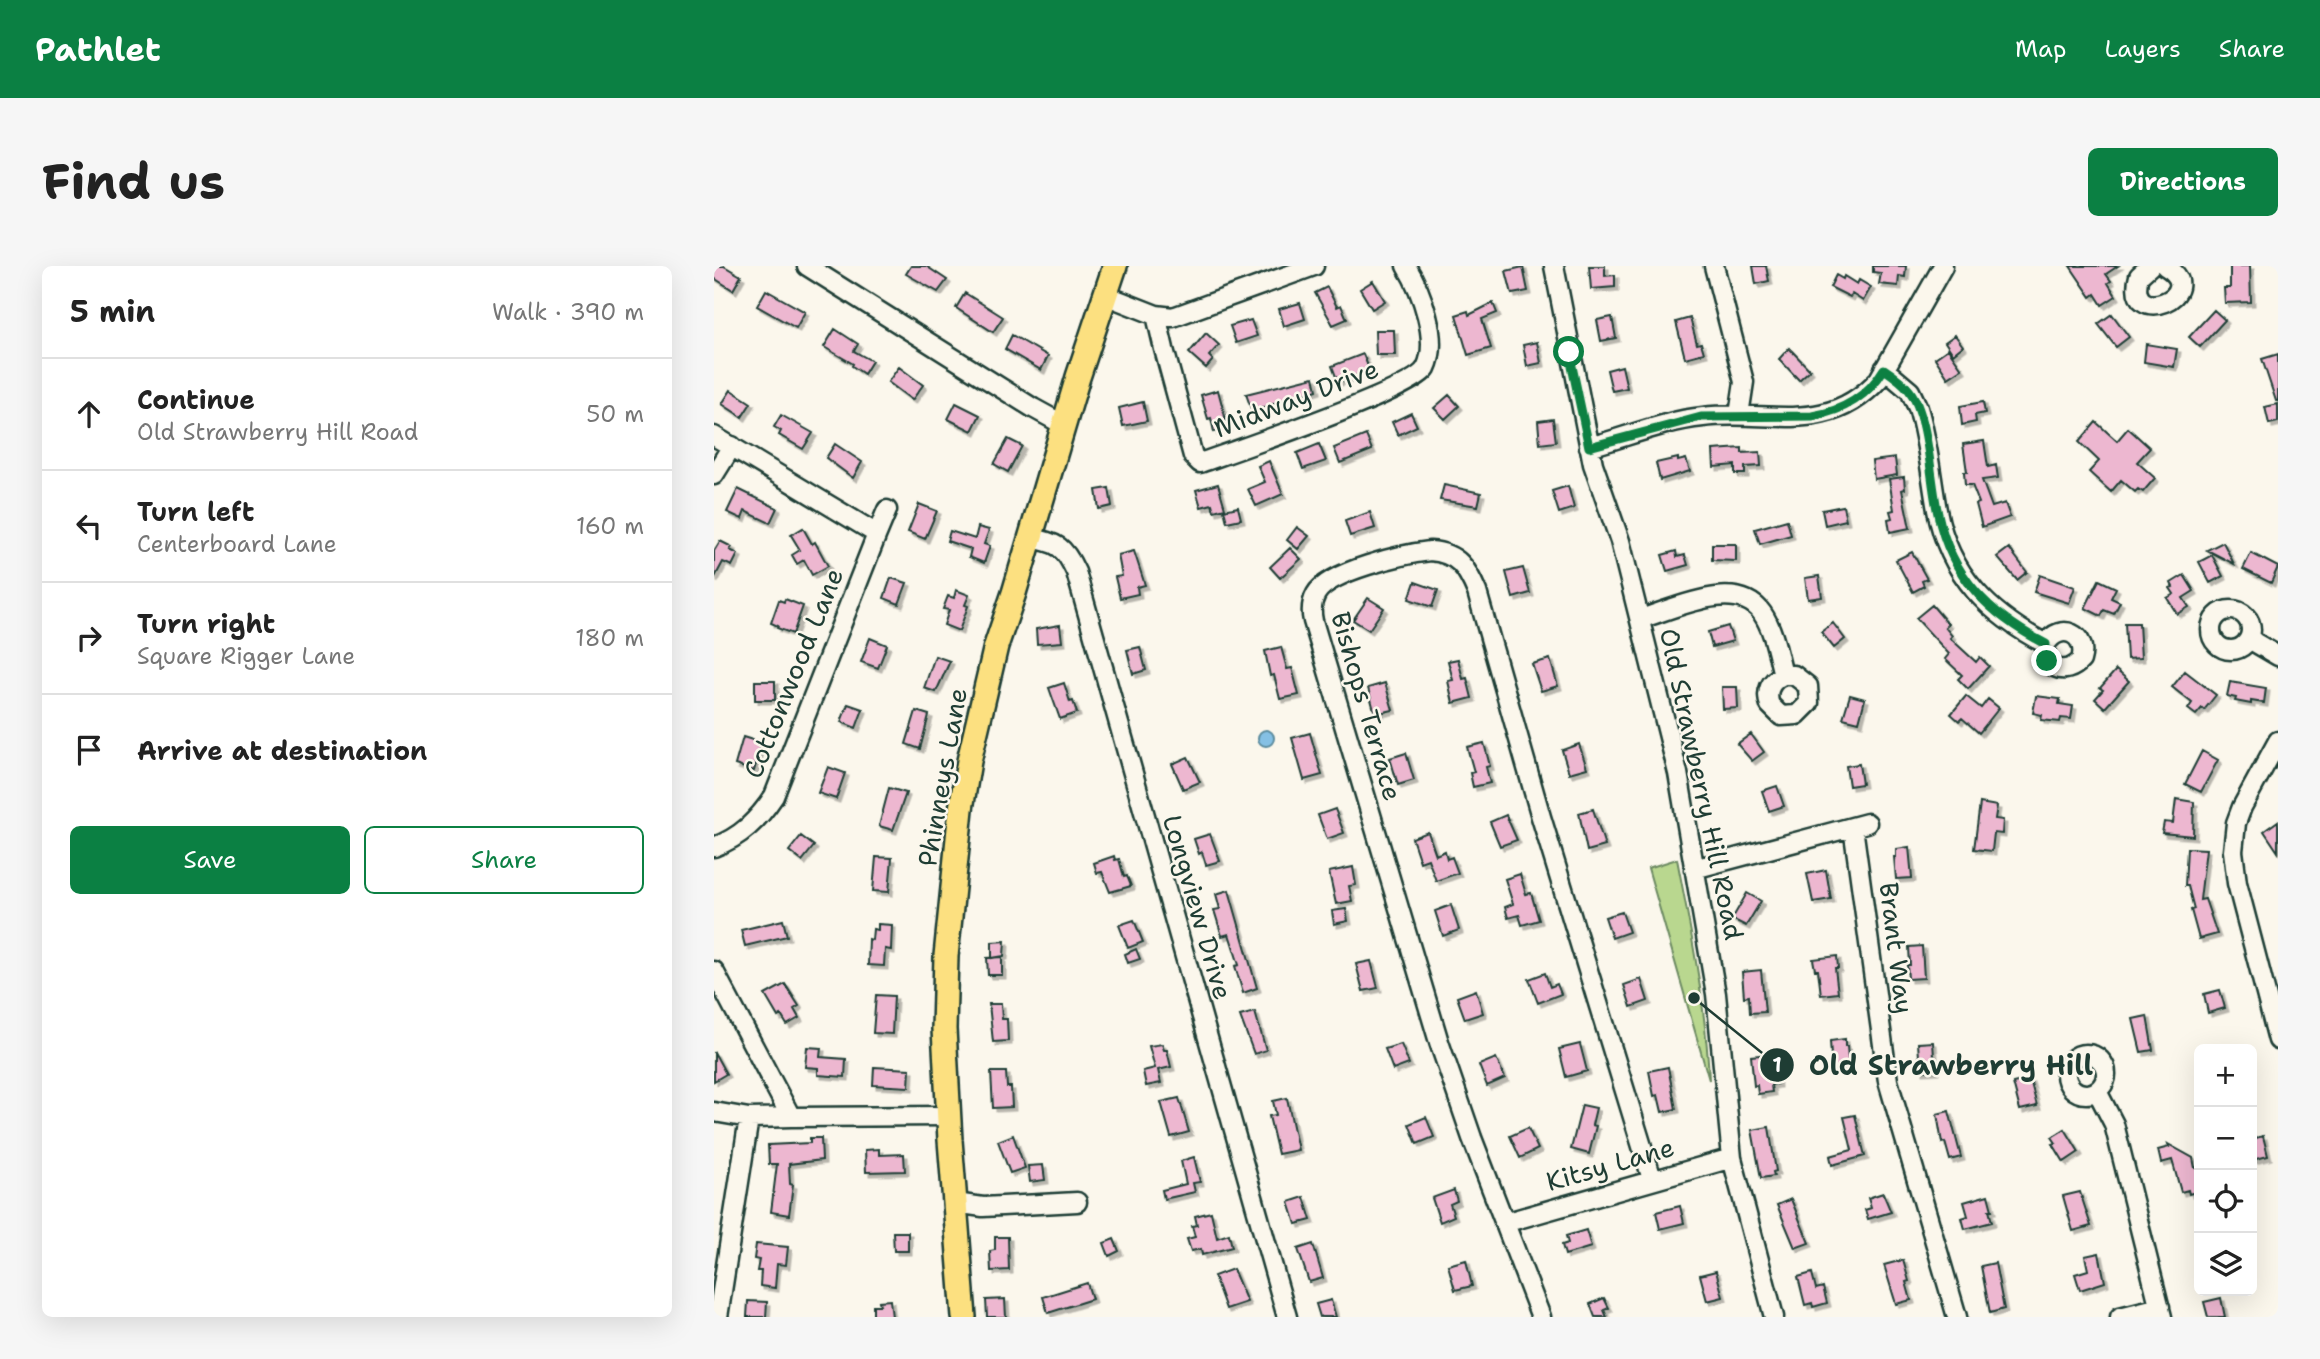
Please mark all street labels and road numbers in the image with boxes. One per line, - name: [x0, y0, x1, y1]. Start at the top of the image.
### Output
- street label: Midway Drive: [1209, 351, 1383, 445]
- street label: Cottonwood Lane: [735, 563, 851, 783]
- street label: Bishops Terrace: [1323, 607, 1411, 805]
- street label: Old Strawberry Hill Road: [1652, 625, 1752, 943]
- street label: Phinneys Lane: [909, 685, 975, 869]
- street label: Longview Drive: [1155, 810, 1241, 1004]
- street label: Brant Way: [1872, 880, 1922, 1016]
- street label: Kitsy Lane: [1542, 1129, 1678, 1199]

